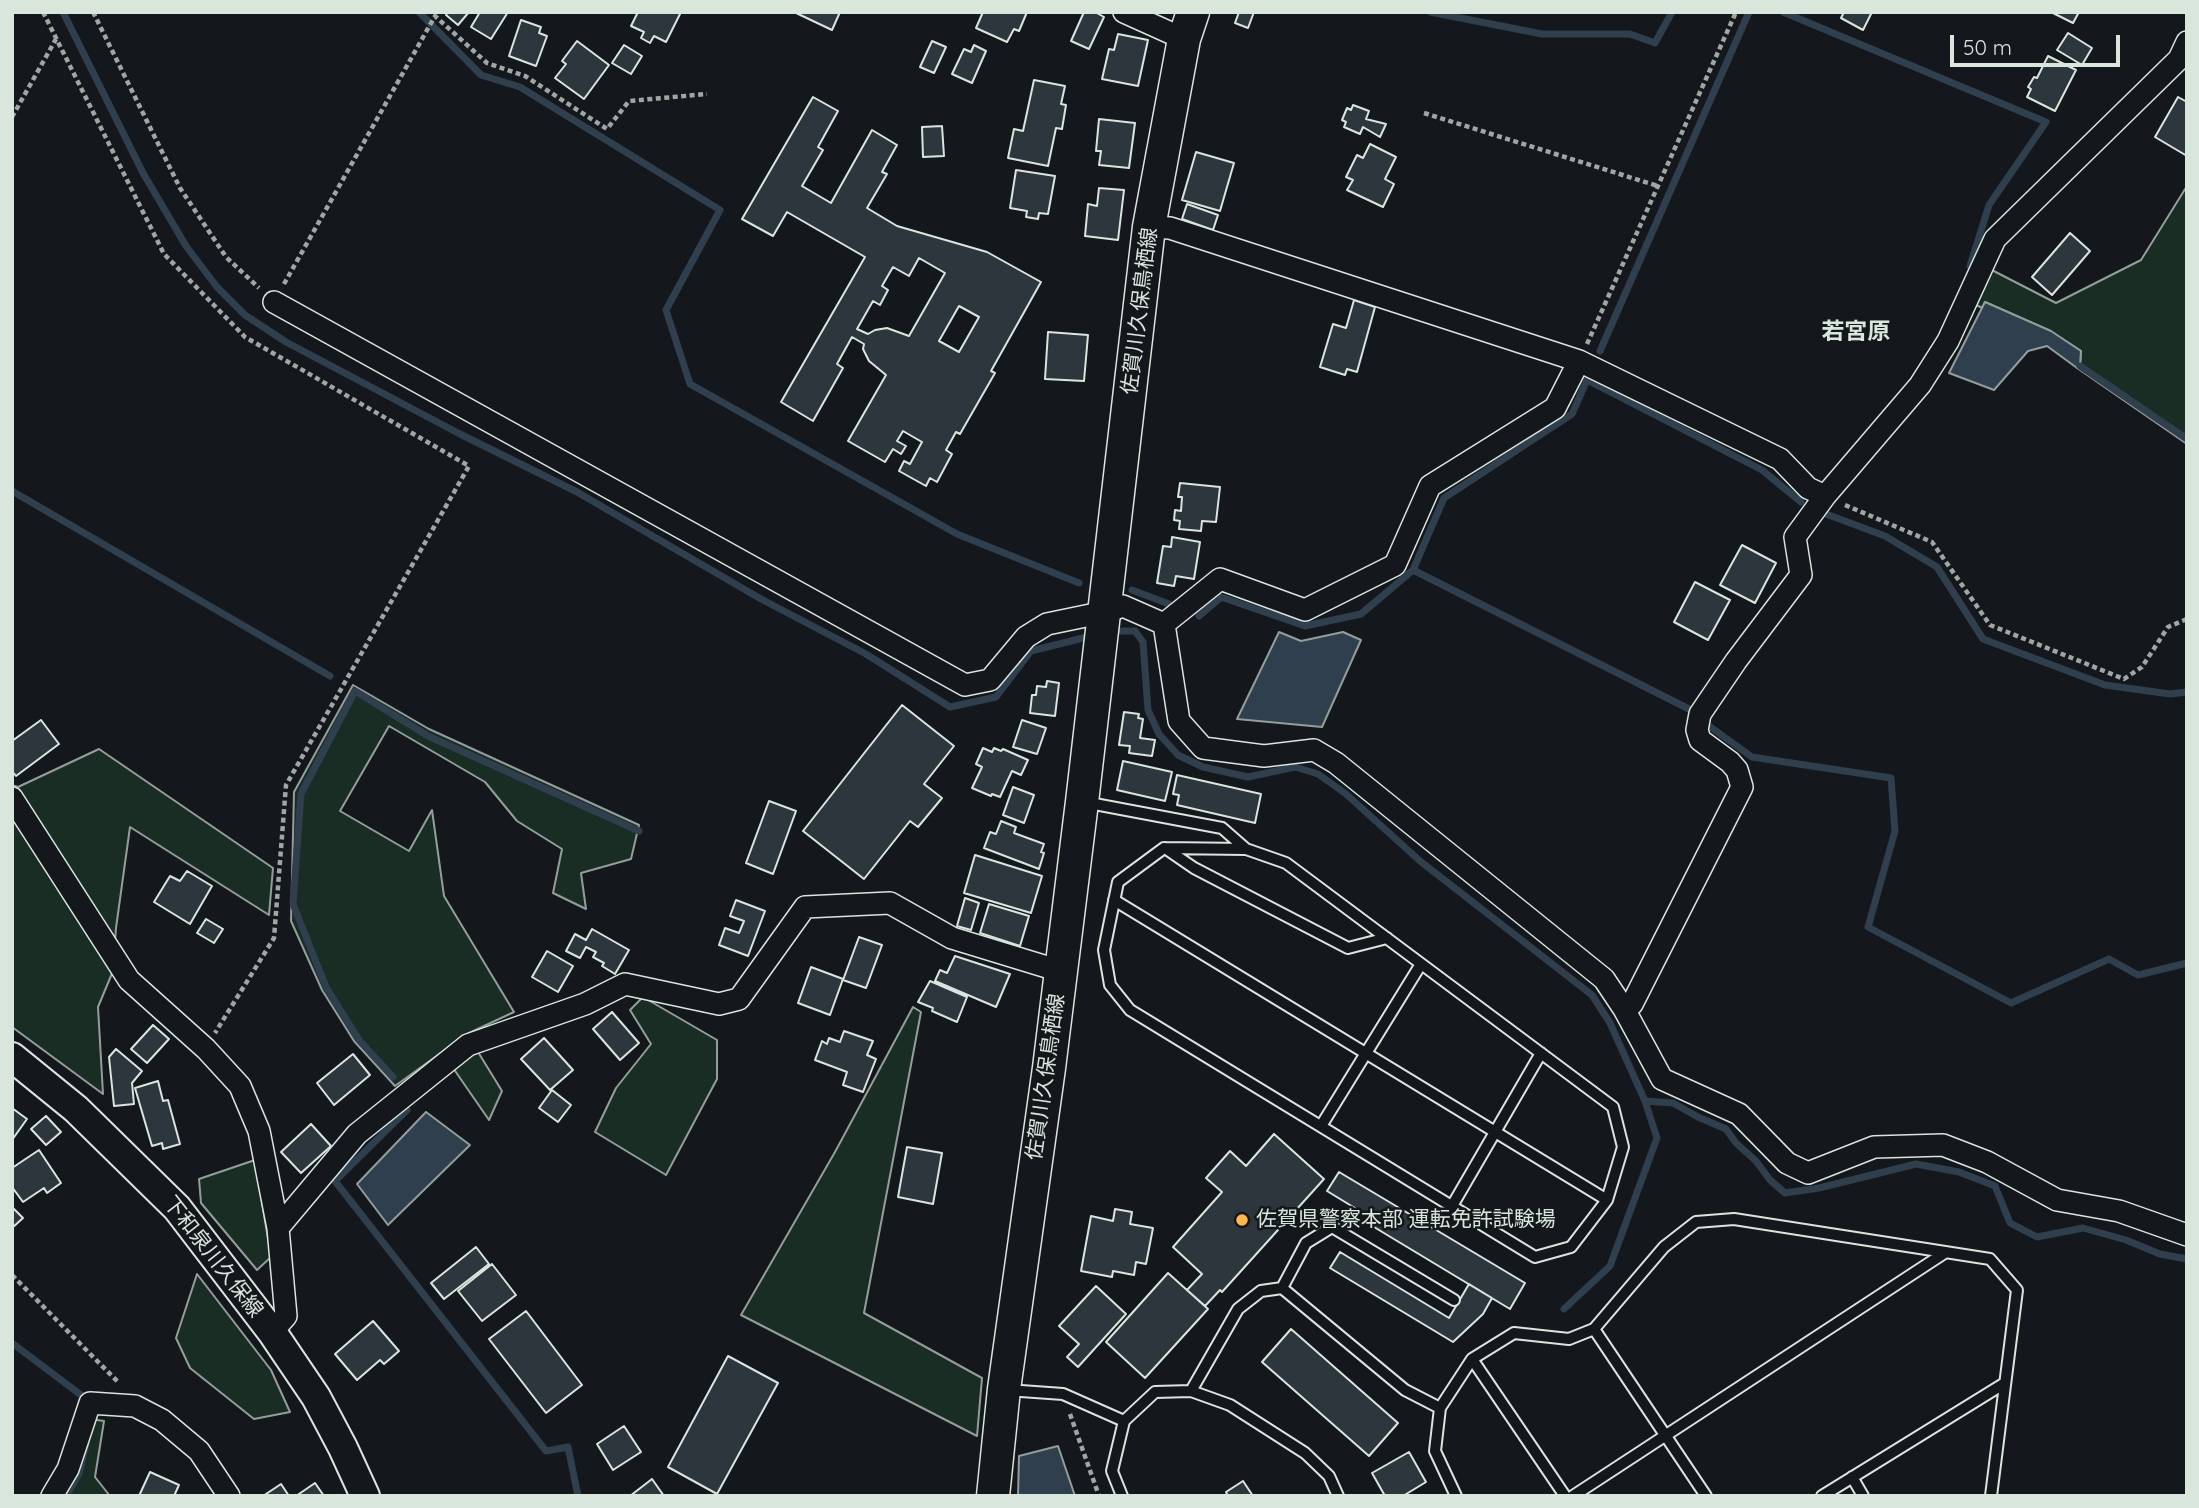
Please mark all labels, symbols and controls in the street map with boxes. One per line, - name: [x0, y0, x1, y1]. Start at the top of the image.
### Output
- scale bar: [1954, 21, 2124, 65]
- text: 50 m: [1963, 34, 2012, 60]
- street label: 佐賀川久保鳥栖線: [1117, 226, 1163, 396]
- district label: 若宮原: [1822, 318, 1890, 346]
- street label: 佐賀川久保鳥栖線: [1022, 992, 1070, 1162]
- street label: 下和泉川久保線: [158, 1191, 268, 1323]
- place label: 佐賀県警察本部 運転免許試験場: [1256, 1207, 1556, 1233]
- marker: 佐賀県警察本部 運転免許試験場: [1234, 1212, 1250, 1228]

